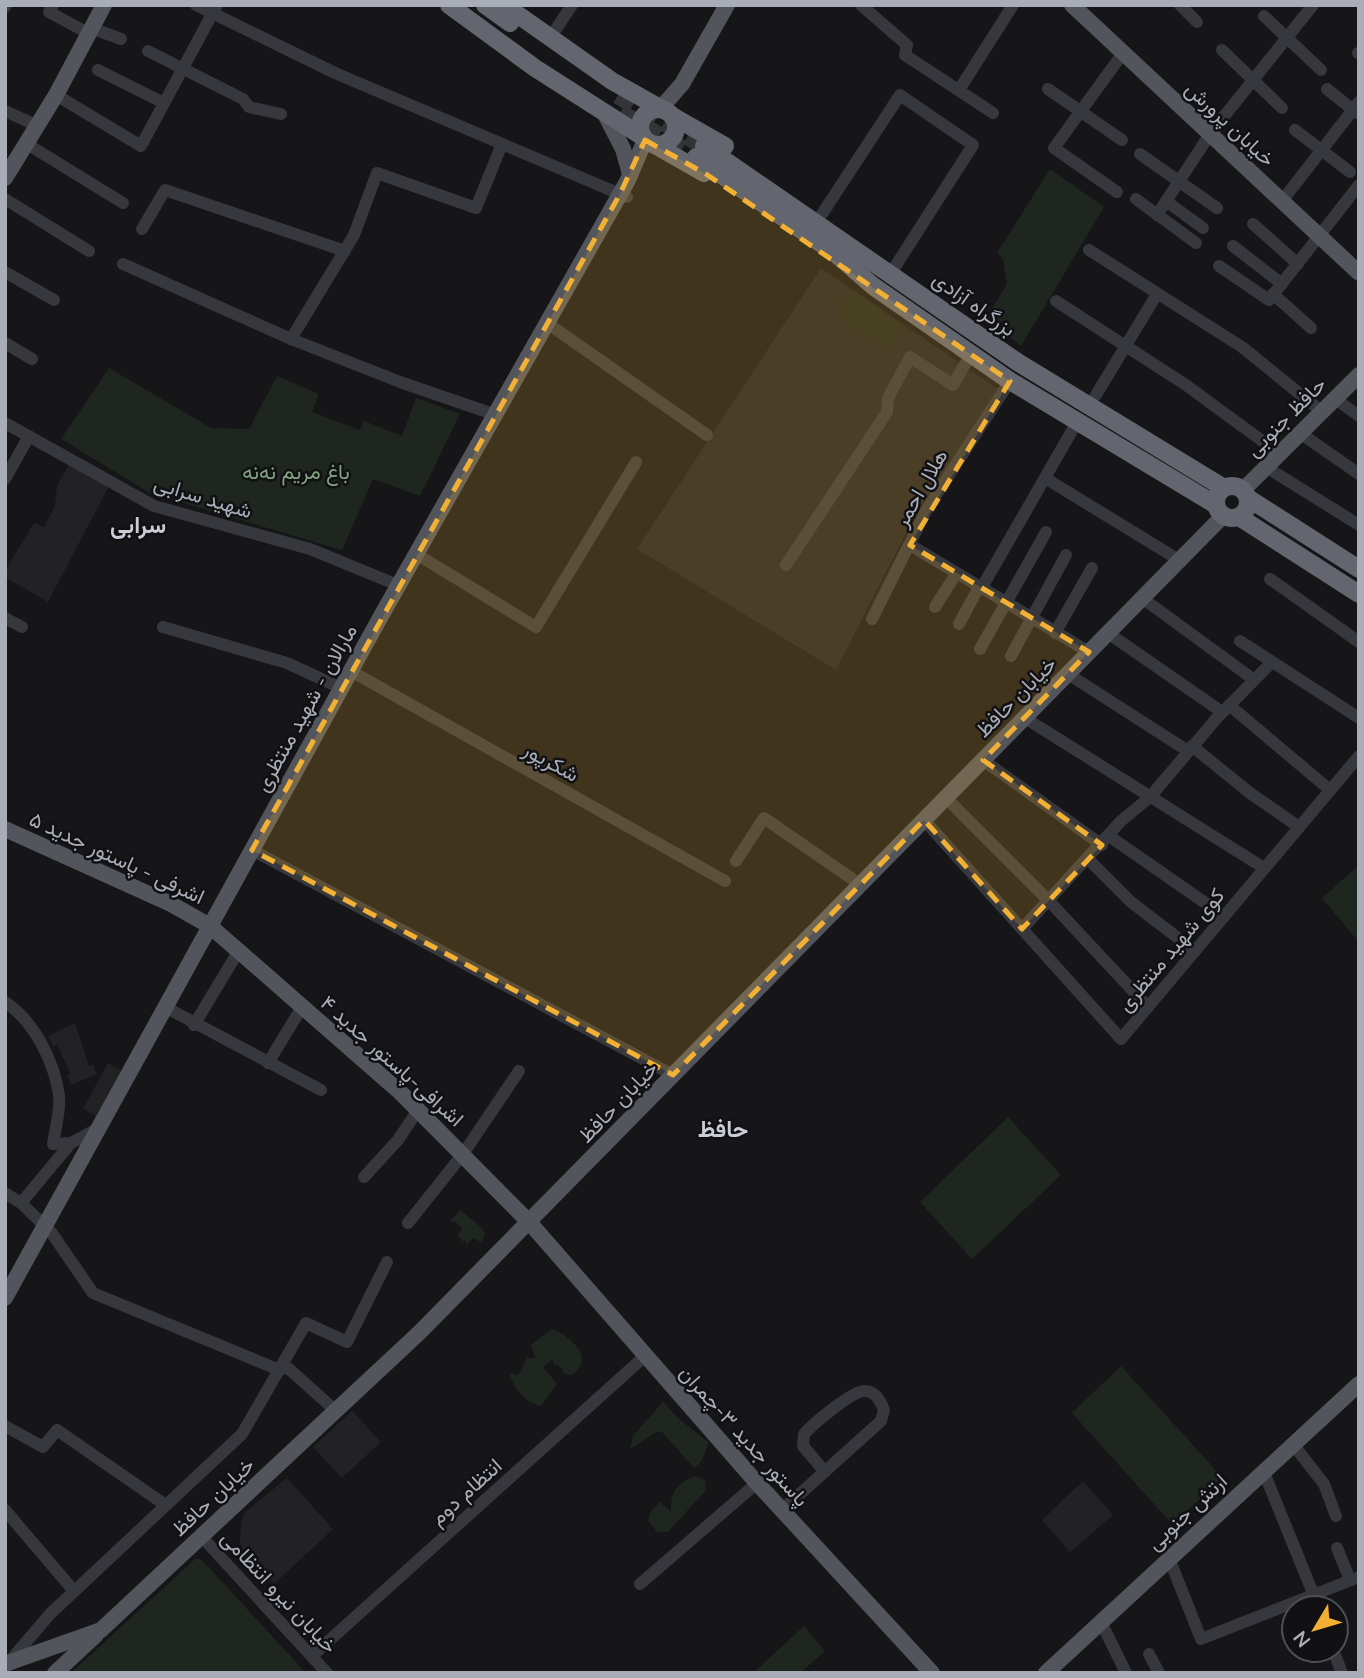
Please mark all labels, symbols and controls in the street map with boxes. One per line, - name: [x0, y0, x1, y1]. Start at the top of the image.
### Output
- street label: خیابان پرورش: [1179, 75, 1281, 173]
- street label: بزرگراه آزادی: [927, 265, 1021, 342]
- street label: حافظ جنوبی: [1240, 371, 1332, 463]
- street label: هلال احمر: [887, 444, 954, 532]
- park label: باغ مریم نه‌نه: [242, 458, 350, 486]
- street label: شهید سرابی: [151, 469, 255, 524]
- district label: سرابی: [110, 510, 166, 540]
- street label: مارالان - شهید منتظری: [248, 619, 363, 796]
- street label: خیابان حافظ: [969, 650, 1061, 742]
- street label: شکرپور: [517, 735, 584, 789]
- street label: اشرفی - پاستور جدید ۵: [25, 805, 209, 911]
- street label: کوی شهید منتظری: [1111, 882, 1230, 1017]
- street label: اشرافی-پاستور جدید ۴: [314, 989, 470, 1133]
- street label: خیابان حافظ: [572, 1055, 663, 1148]
- district label: حافظ: [698, 1114, 748, 1143]
- street label: پاستور جدید ۳-چمران: [673, 1359, 815, 1513]
- street label: خیابان حافظ: [166, 1451, 259, 1541]
- street label: انتظام دوم: [424, 1452, 508, 1532]
- street label: ارتش جنوبی: [1141, 1467, 1233, 1556]
- street label: خیابان نیرو انتظامی: [215, 1524, 343, 1659]
- north arrow: [1280, 1594, 1350, 1664]
- text: N: [1288, 1626, 1315, 1653]

